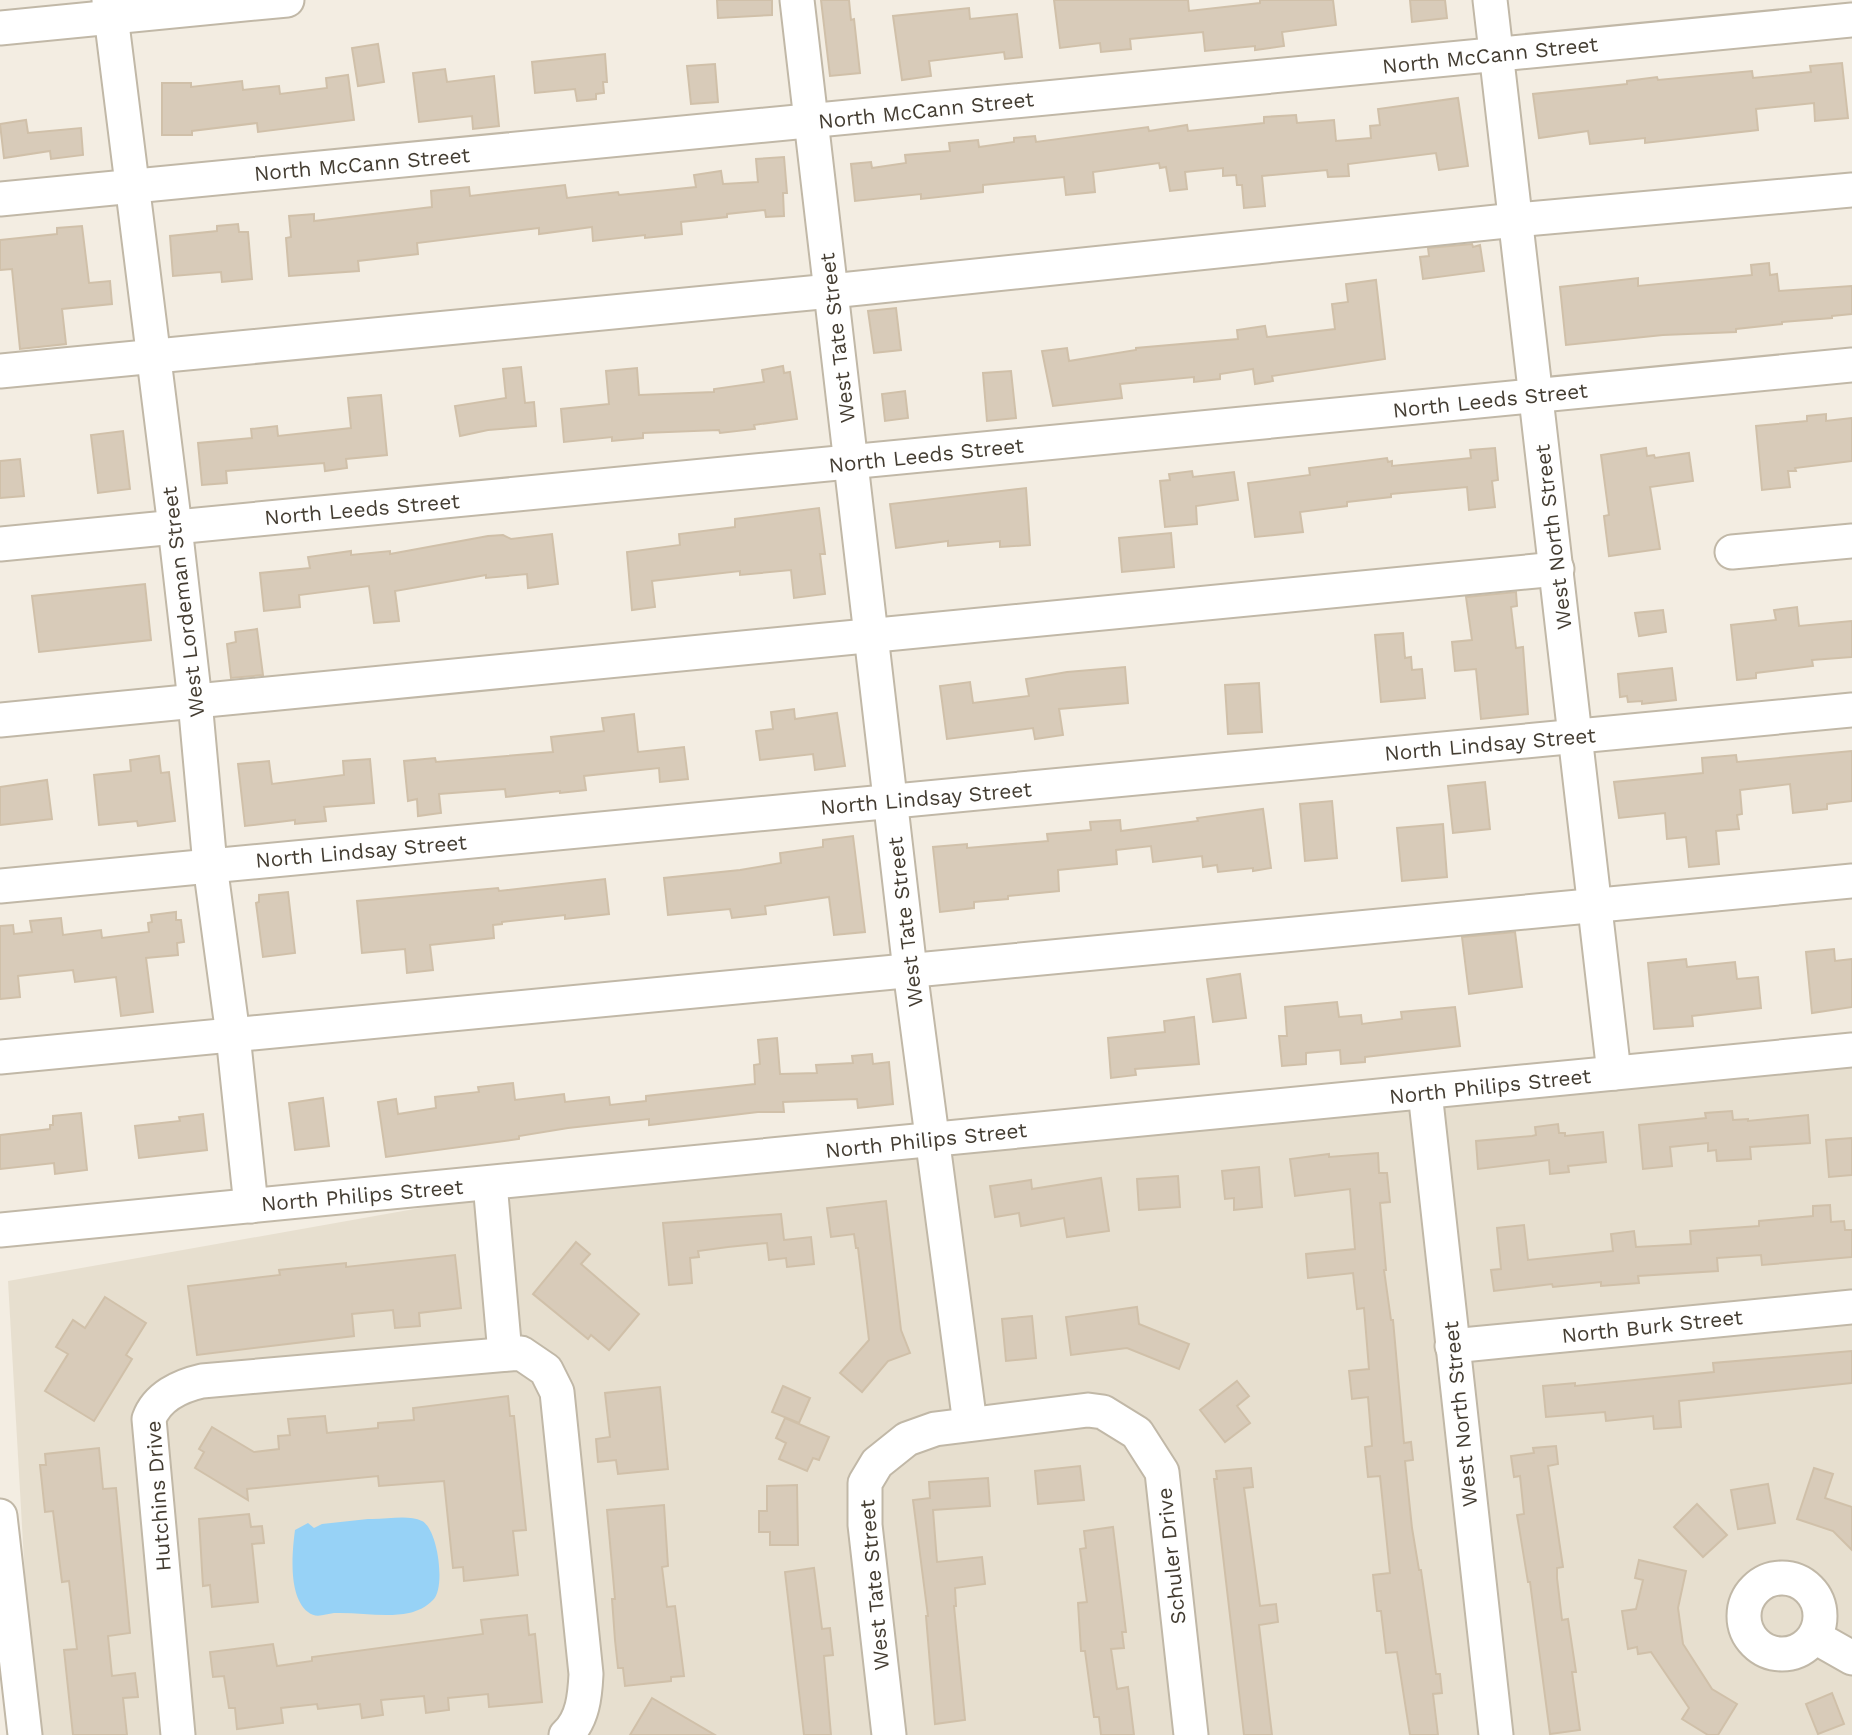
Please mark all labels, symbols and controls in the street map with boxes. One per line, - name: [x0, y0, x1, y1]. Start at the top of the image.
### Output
- street label: North McCann Street: [1381, 31, 1599, 79]
- street label: North McCann Street: [817, 86, 1035, 134]
- street label: North McCann Street: [253, 142, 471, 186]
- street label: West Tate Street: [814, 251, 860, 425]
- street label: North Leeds Street: [1391, 377, 1589, 423]
- street label: North Leeds Street: [827, 432, 1025, 478]
- street label: West North Street: [1529, 443, 1577, 631]
- street label: West Lordeman Street: [156, 485, 210, 719]
- street label: North Leeds Street: [263, 488, 461, 530]
- street label: North Lindsay Street: [1383, 722, 1597, 766]
- street label: North Lindsay Street: [819, 776, 1033, 820]
- street label: North Lindsay Street: [254, 829, 468, 873]
- street label: West Tate Street: [882, 835, 928, 1009]
- street label: North Philips Street: [1388, 1063, 1592, 1109]
- street label: North Philips Street: [824, 1117, 1028, 1163]
- street label: North Philips Street: [260, 1174, 464, 1216]
- street label: North Burk Street: [1560, 1304, 1744, 1348]
- street label: West North Street: [1438, 1320, 1482, 1508]
- street label: Hutchins Drive: [140, 1420, 176, 1572]
- street label: Schuler Drive: [1151, 1486, 1191, 1626]
- street label: West Tate Street: [854, 1498, 894, 1671]

